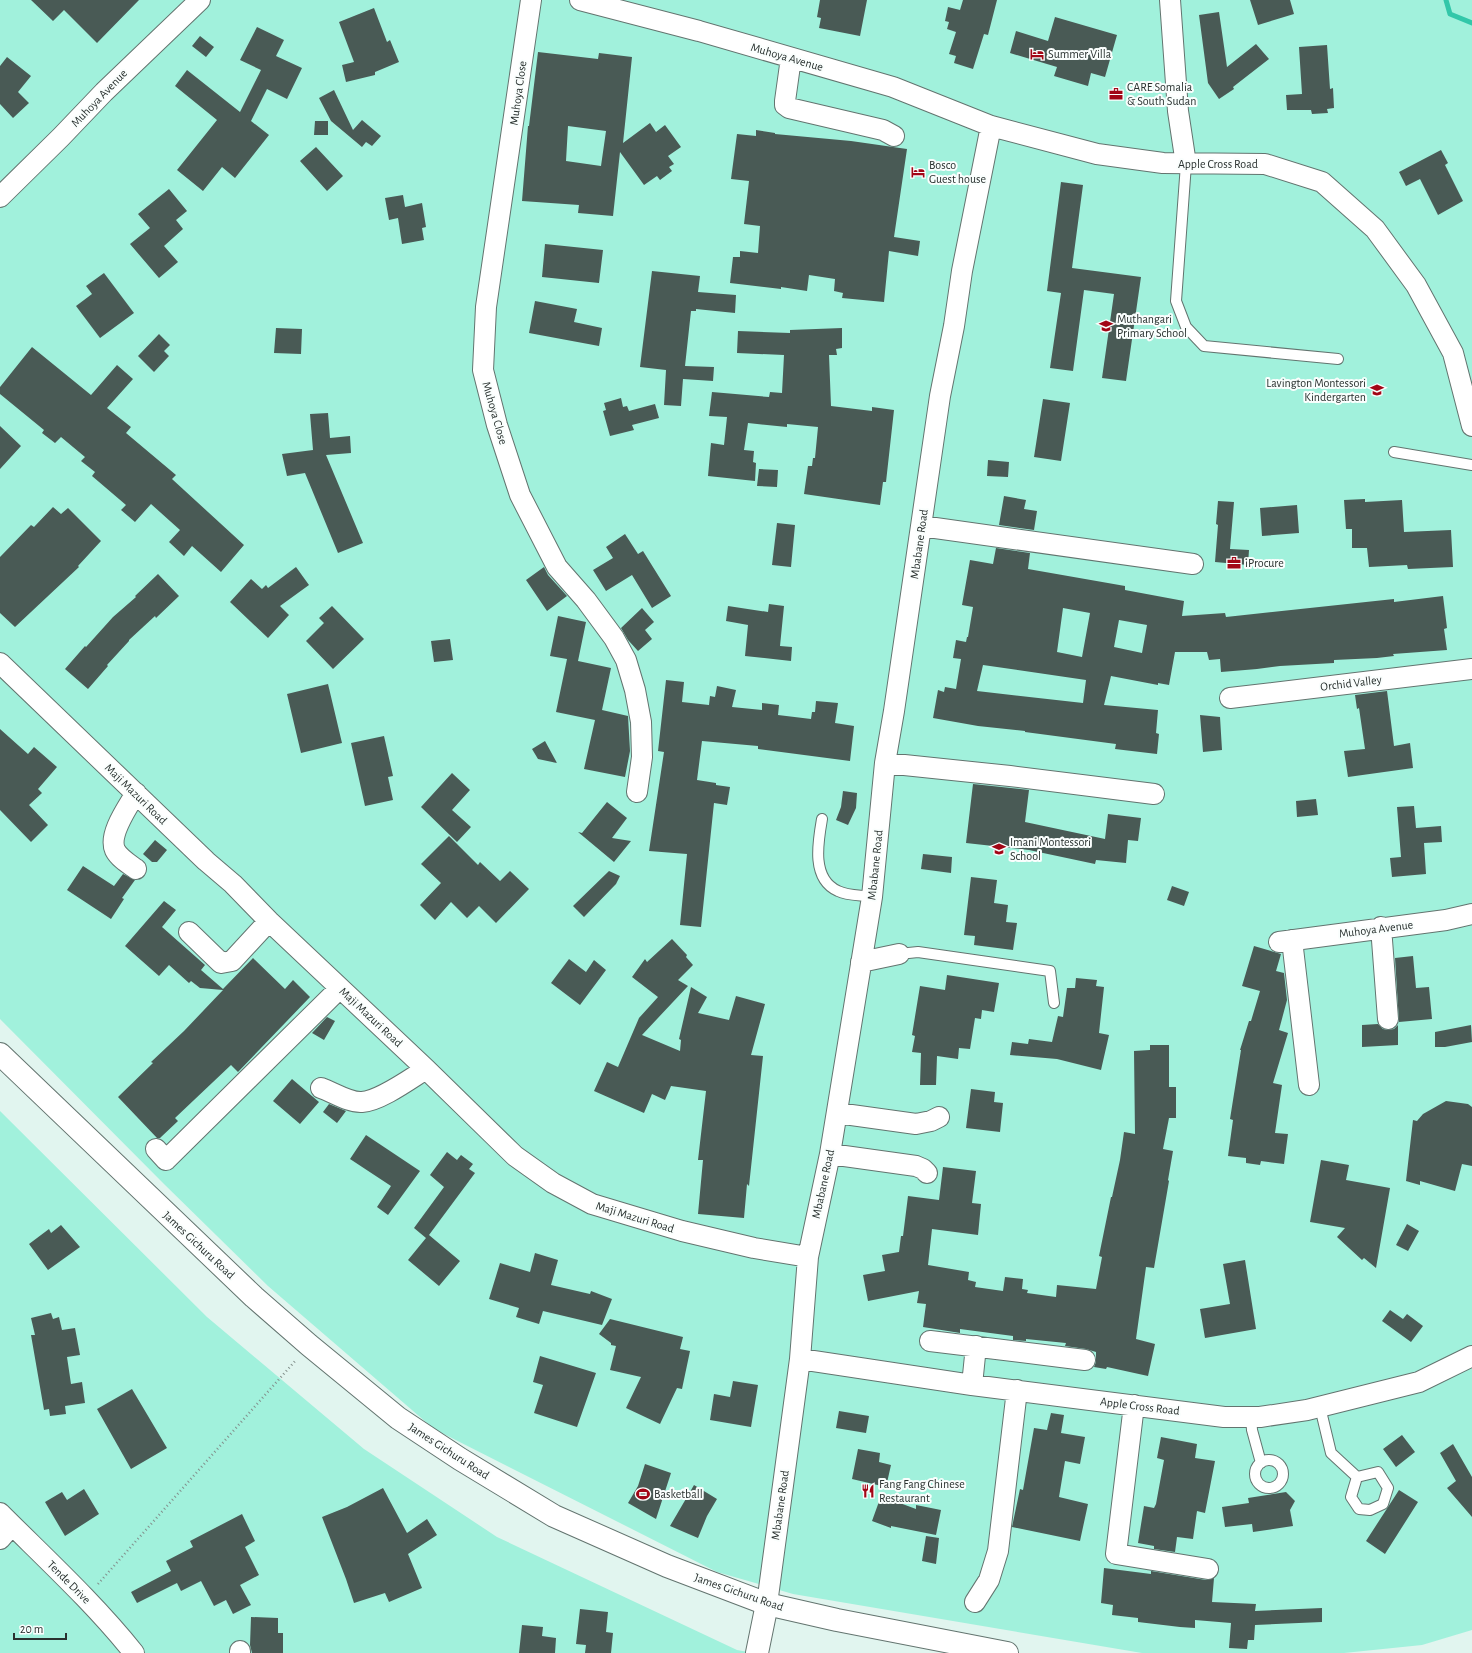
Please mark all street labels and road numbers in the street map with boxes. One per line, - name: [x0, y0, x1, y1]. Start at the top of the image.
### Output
- street label: Muhoya Avenue: [749, 41, 825, 74]
- street label: Muhoya Close: [508, 60, 529, 126]
- street label: Muhoya Avenue: [69, 67, 130, 130]
- street label: Apple Cross Road: [1178, 158, 1258, 170]
- street label: Muhoya Close: [479, 380, 510, 446]
- street label: Mbabane Road: [908, 508, 930, 580]
- street label: Orchid Valley: [1320, 673, 1382, 694]
- street label: Maji Mazuri Road: [102, 761, 169, 827]
- street label: Mbabane Road: [865, 829, 885, 901]
- street label: Muhoya Avenue: [1338, 918, 1414, 941]
- street label: Maji Mazuri Road: [336, 985, 405, 1050]
- street label: Mbabane Road: [810, 1148, 836, 1220]
- street label: Maji Mazuri Road: [594, 1199, 676, 1236]
- street label: James Gichuru Road: [161, 1209, 237, 1281]
- street label: Apple Cross Road: [1100, 1395, 1180, 1417]
- street label: James Gichuru Road: [407, 1421, 491, 1481]
- street label: Mbabane Road: [769, 1469, 791, 1541]
- street label: Tende Drive: [45, 1558, 93, 1606]
- street label: James Gichuru Road: [693, 1571, 785, 1613]

